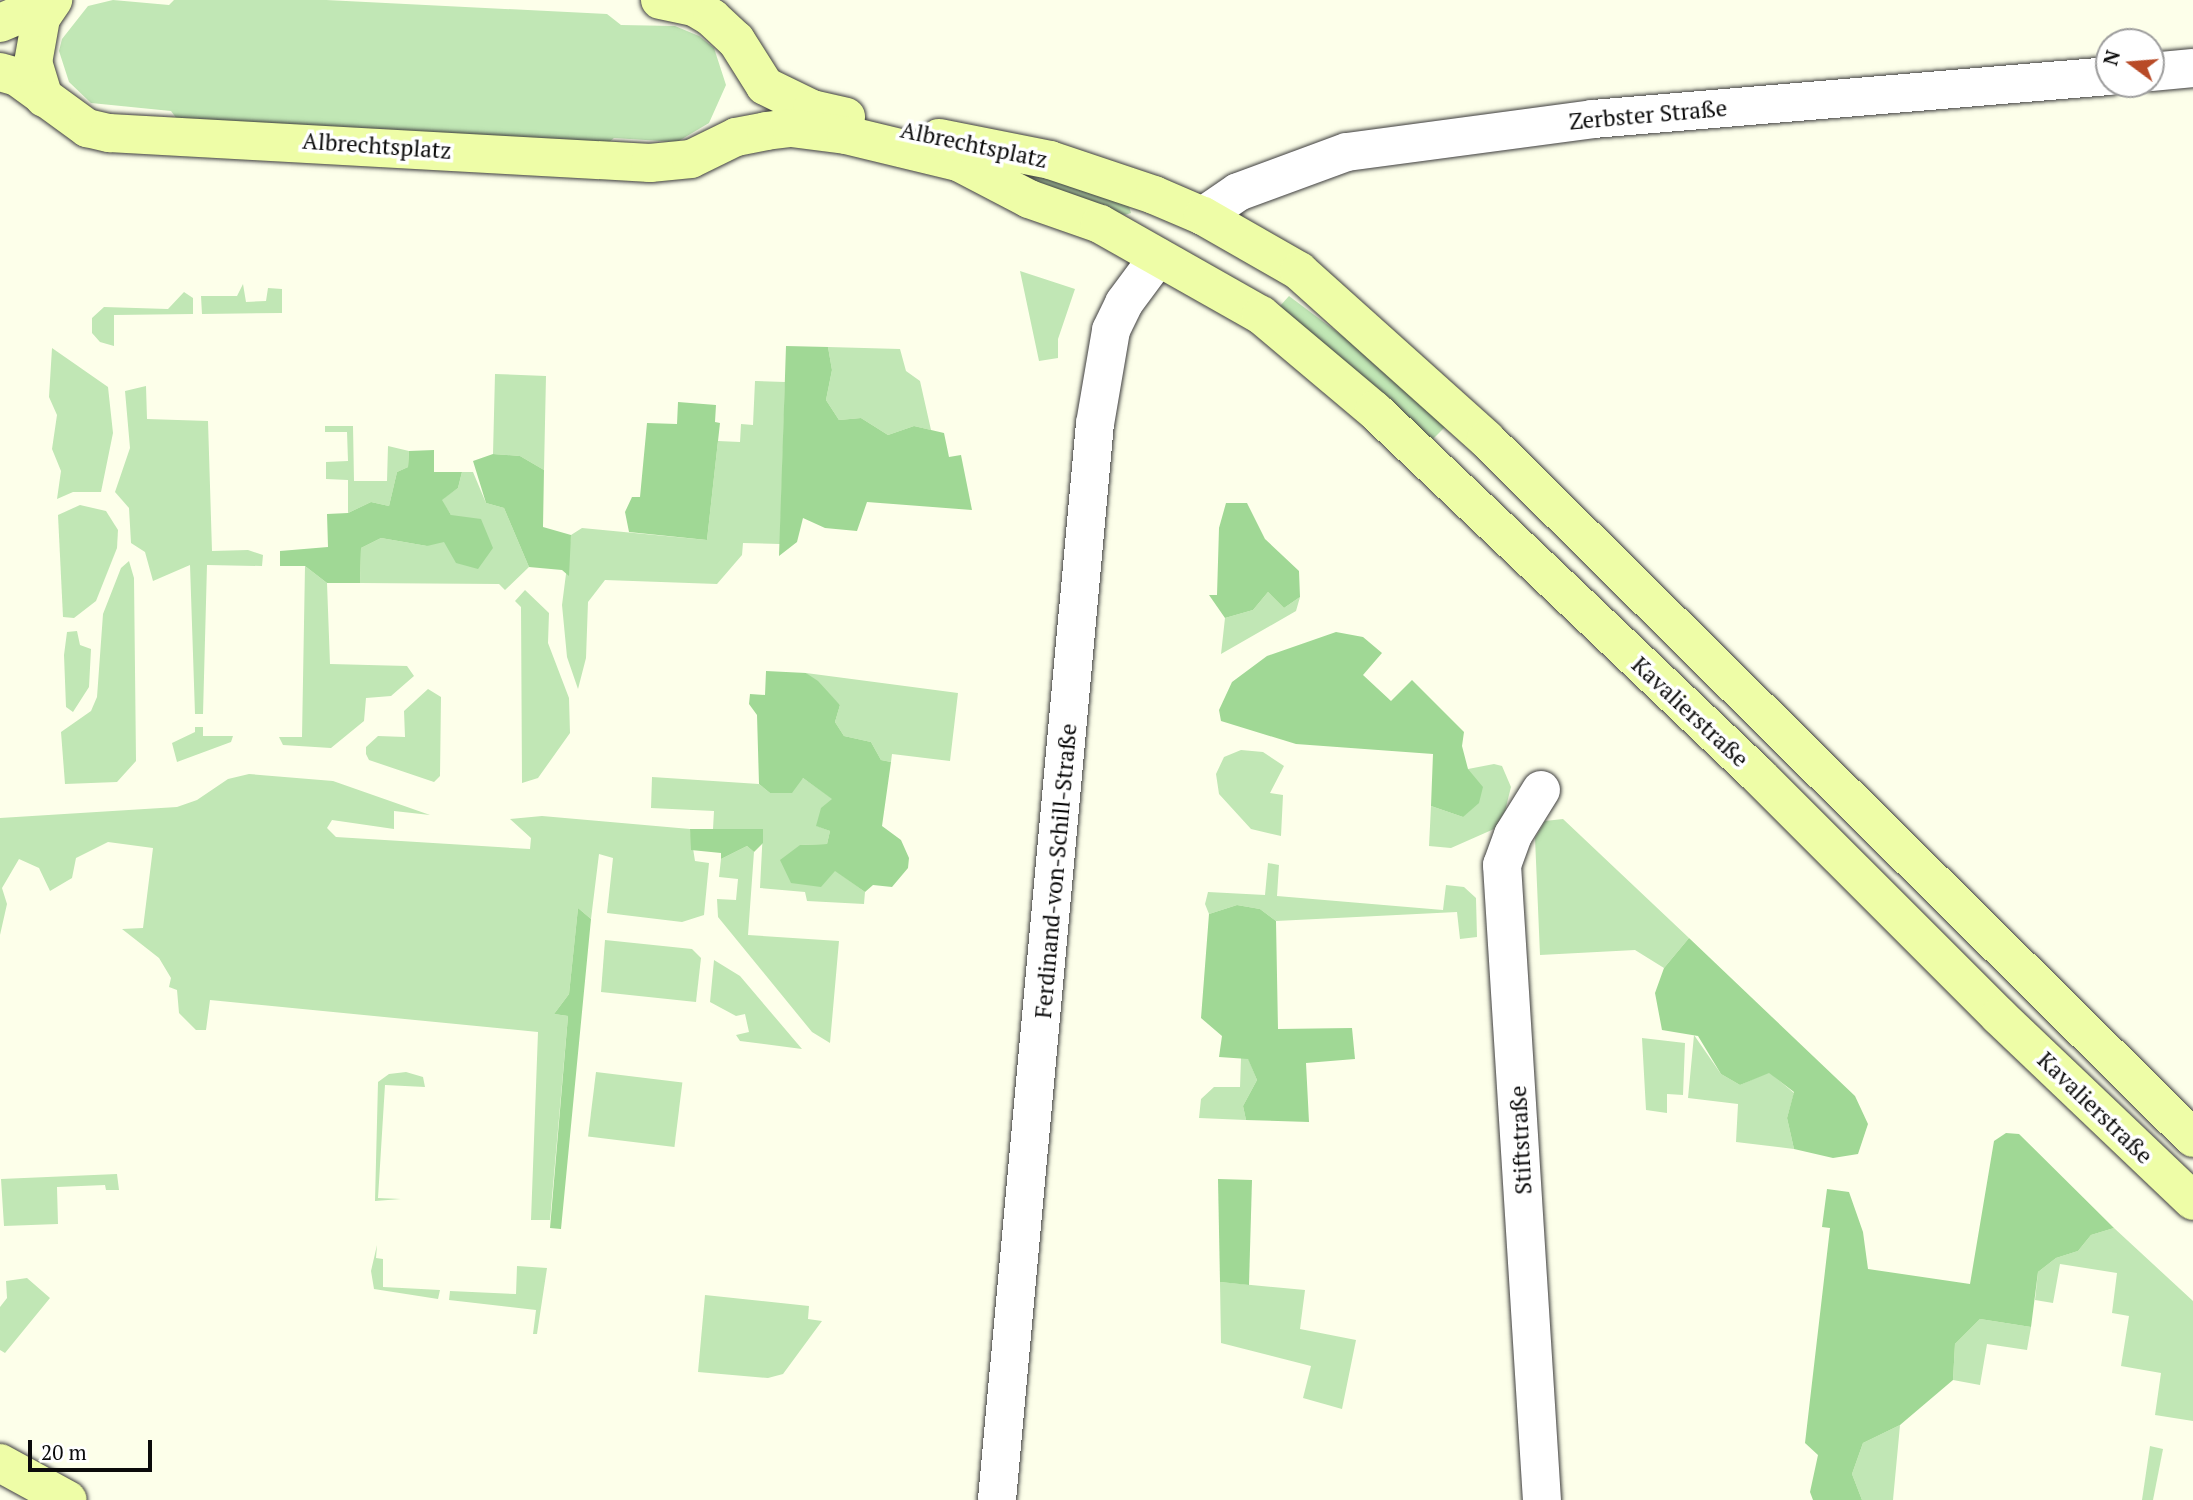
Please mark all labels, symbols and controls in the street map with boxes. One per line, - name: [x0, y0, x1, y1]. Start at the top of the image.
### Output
- north arrow: [2095, 28, 2165, 98]
- text: N: [2097, 47, 2125, 68]
- street label: Zerbster Straße: [1568, 94, 1728, 136]
- street label: Albrechtsplatz: [898, 116, 1050, 174]
- street label: Albrechtsplatz: [301, 127, 453, 165]
- street label: Kavalierstraße: [1626, 651, 1754, 773]
- street label: Ferdinand-von-Schill-Straße: [1029, 723, 1083, 1019]
- street label: Kavalierstraße: [2032, 1046, 2158, 1170]
- street label: Stiftstraße: [1504, 1085, 1538, 1195]
- scale bar: [32, 1426, 156, 1470]
- text: 20 m: [41, 1438, 87, 1466]

